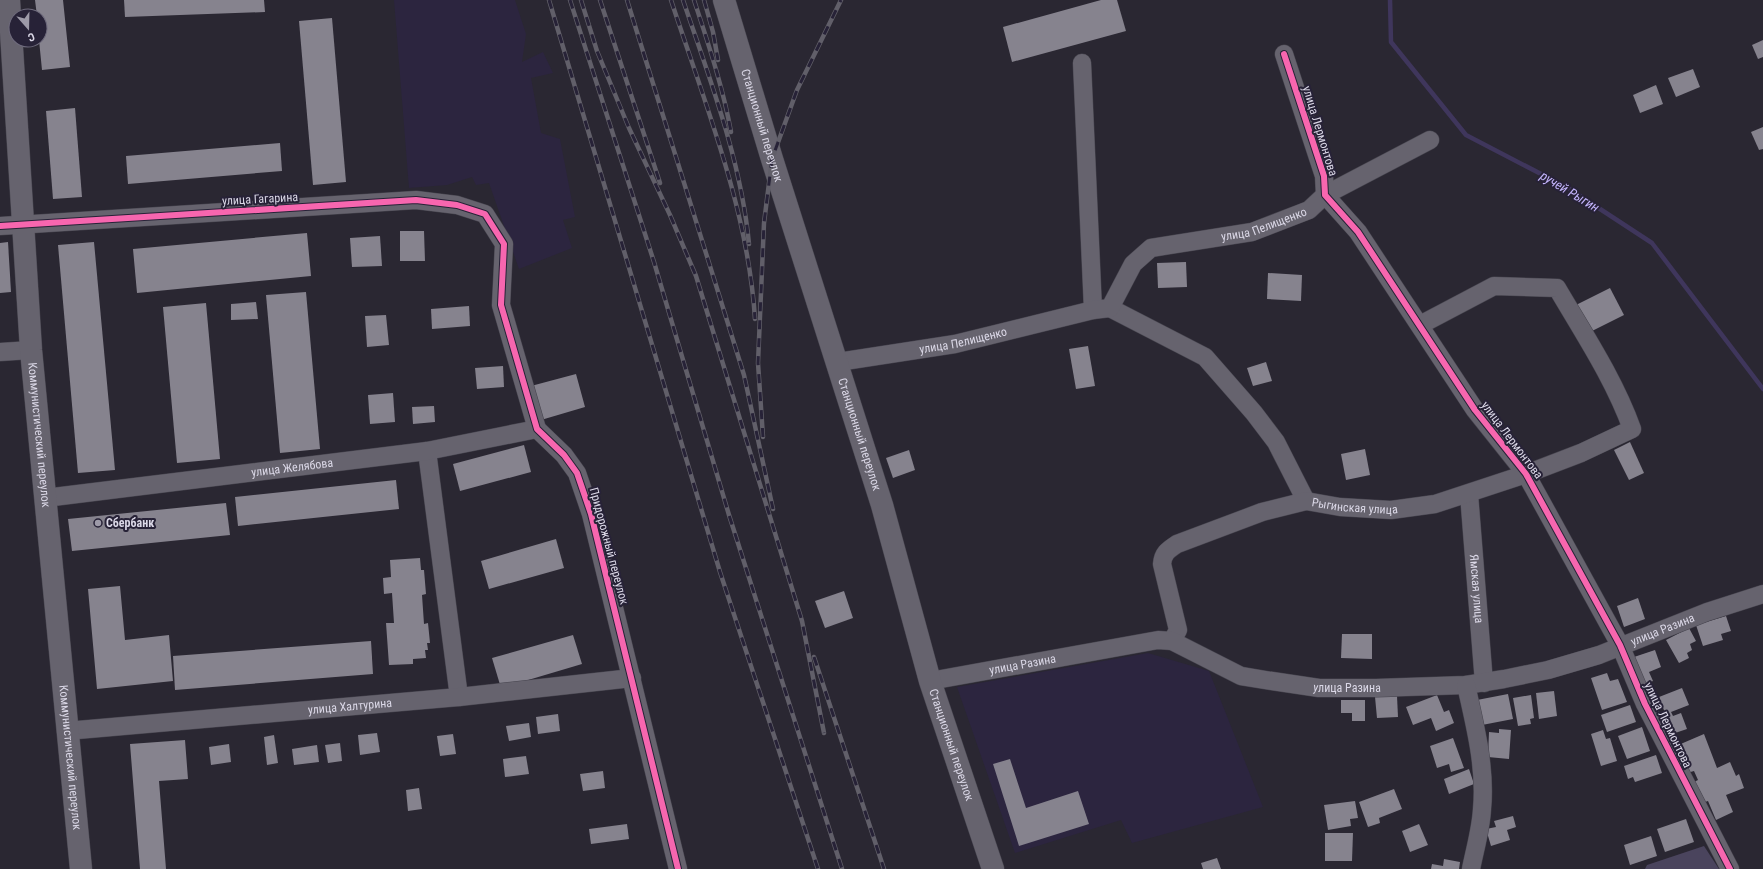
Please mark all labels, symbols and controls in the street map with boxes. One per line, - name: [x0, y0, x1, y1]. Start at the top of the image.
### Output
- north arrow: [8, 8, 48, 48]
- text: С: [26, 30, 36, 44]
- street label: Станционный переулок: [738, 67, 786, 184]
- street label: улица Лермонтова: [1300, 84, 1340, 178]
- water label: ручей Рыгин: [1537, 168, 1602, 215]
- street label: улица Гагарина: [222, 190, 299, 208]
- street label: улица Пелищенко: [1220, 205, 1309, 244]
- street label: улица Пелищенко: [918, 324, 1008, 356]
- street label: Коммунистический переулок: [25, 362, 53, 508]
- street label: Станционный переулок: [835, 376, 884, 493]
- street label: улица Лермонтова: [1478, 399, 1546, 482]
- street label: улица Желябова: [250, 456, 334, 480]
- street label: Придорожный переулок: [587, 486, 631, 606]
- street label: Рыгинская улица: [1311, 495, 1399, 517]
- place label: Сбербанк: [106, 516, 154, 530]
- marker: Сбербанк: [93, 518, 103, 528]
- street label: Ямская улица: [1467, 554, 1486, 624]
- street label: улица Разина: [1629, 611, 1697, 649]
- street label: улица Разина: [988, 651, 1057, 677]
- street label: улица Разина: [1312, 680, 1381, 695]
- street label: улица Лермонтова: [1641, 680, 1695, 770]
- street label: Коммунистический переулок: [56, 684, 84, 831]
- street label: Станционный переулок: [926, 687, 977, 803]
- street label: улица Халтурина: [307, 696, 393, 717]

